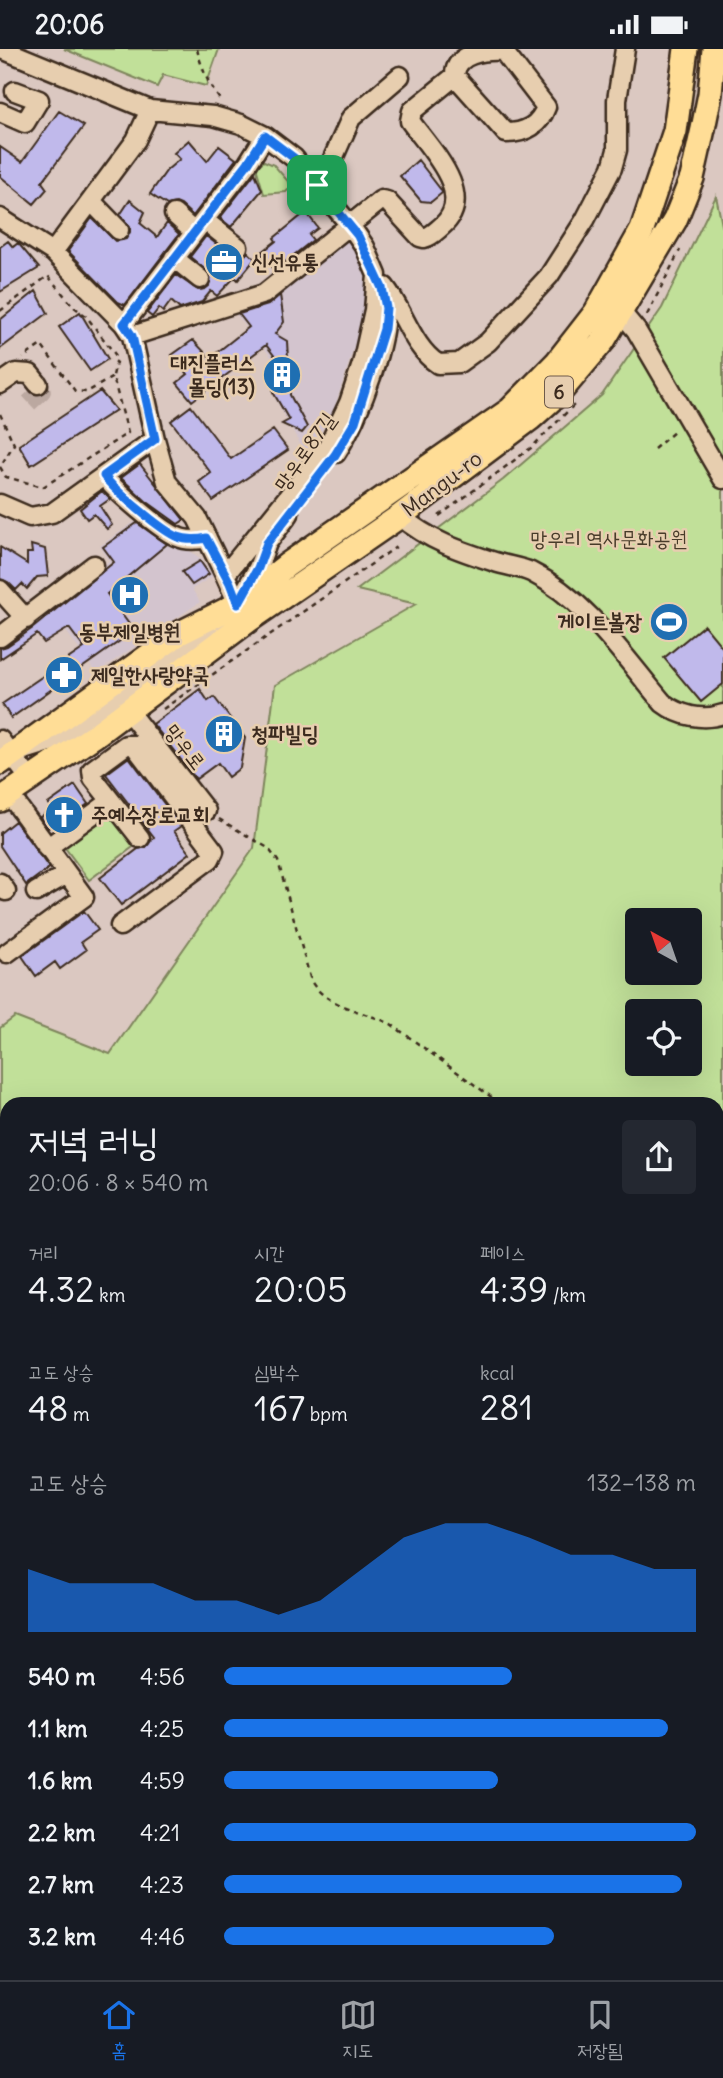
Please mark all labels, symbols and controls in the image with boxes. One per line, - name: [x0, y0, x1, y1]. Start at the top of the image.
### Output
- text: 20:06: [35, 8, 104, 41]
- pin: [287, 155, 347, 215]
- icon: arrive: [298, 166, 336, 204]
- office icon: 신선유통: [203, 241, 245, 283]
- place label: 신선유통: [251, 248, 319, 275]
- place label: 대진플러스 몰딩(13): [171, 349, 255, 400]
- building icon: 대진플러스 몰딩(13): [261, 354, 303, 396]
- road number: 6: [545, 377, 573, 407]
- street label: 망우로87길: [268, 407, 342, 496]
- street label: Mangu-ro: [396, 445, 487, 523]
- park label: 망우리 역사문화공원: [530, 525, 688, 552]
- hospital icon: 동부제일병원: [109, 574, 151, 616]
- sports icon: 게이트볼장: [648, 601, 690, 643]
- place label: 게이트볼장: [558, 608, 642, 635]
- place label: 동부제일병원: [79, 618, 181, 645]
- pharmacy icon: 제일한사랑약국: [43, 654, 85, 696]
- place label: 제일한사랑약국: [91, 661, 209, 688]
- building icon: 청파빌딩: [203, 713, 245, 755]
- street label: 망우로: [159, 718, 212, 775]
- place label: 청파빌딩: [251, 720, 319, 747]
- church icon: 주예수장로교회: [43, 794, 85, 836]
- place label: 주예수장로교회: [91, 801, 209, 828]
- north arrow: [625, 908, 702, 985]
- map controls: [625, 908, 702, 1076]
- button: locate: [625, 999, 702, 1076]
- text: 저녁 러닝: [28, 1118, 159, 1165]
- button: share: [622, 1120, 696, 1194]
- text: 20:06 · 8 × 540 m: [28, 1168, 208, 1197]
- text: 거리: [28, 1241, 59, 1265]
- text: 시간: [254, 1241, 285, 1265]
- text: 페이스: [480, 1241, 526, 1265]
- text: 4.32: [28, 1267, 95, 1311]
- text: 20:05: [254, 1267, 347, 1311]
- text: 4:39: [480, 1267, 548, 1311]
- text: km: [95, 1283, 125, 1307]
- text: /km: [548, 1283, 586, 1307]
- text: 고도 상승: [28, 1360, 94, 1384]
- text: 심박수: [254, 1360, 300, 1384]
- text: kcal: [480, 1361, 514, 1385]
- text: 281: [480, 1385, 533, 1429]
- text: 48: [28, 1386, 68, 1430]
- text: 167: [254, 1386, 305, 1430]
- text: m: [68, 1402, 90, 1426]
- text: bpm: [305, 1402, 348, 1426]
- text: 고도 상승: [28, 1468, 108, 1497]
- text: 132–138 m: [587, 1468, 696, 1497]
- text: 540 m: [28, 1662, 95, 1691]
- text: 4:56: [140, 1662, 185, 1691]
- text: 1.1 km: [28, 1714, 87, 1743]
- text: 4:25: [140, 1714, 184, 1743]
- text: 1.6 km: [28, 1766, 93, 1795]
- text: 4:59: [140, 1766, 185, 1795]
- text: 2.2 km: [28, 1818, 95, 1847]
- text: 4:21: [140, 1818, 180, 1847]
- text: 2.7 km: [28, 1870, 94, 1899]
- text: 4:23: [140, 1870, 184, 1899]
- text: 3.2 km: [28, 1922, 96, 1951]
- text: 4:46: [140, 1922, 185, 1951]
- tab: 홈: [100, 1996, 138, 2064]
- tab: 지도: [339, 1996, 377, 2064]
- tab: 저장됨: [577, 1996, 623, 2064]

